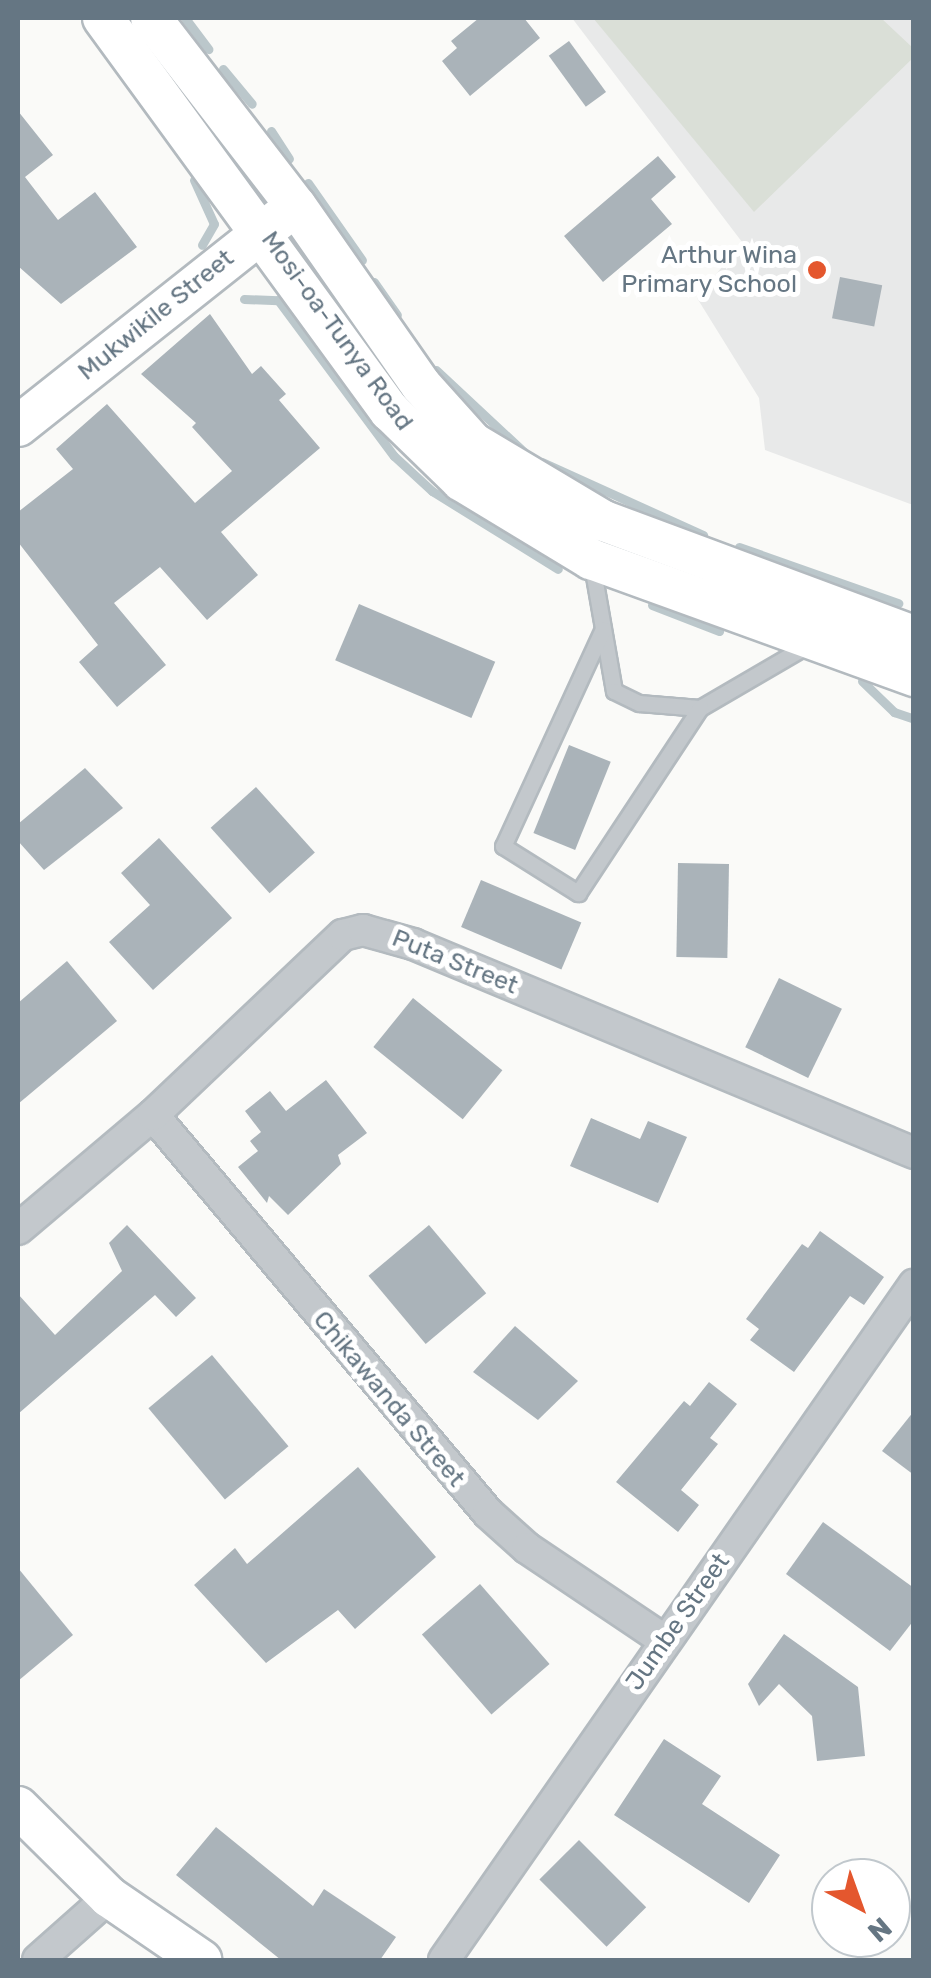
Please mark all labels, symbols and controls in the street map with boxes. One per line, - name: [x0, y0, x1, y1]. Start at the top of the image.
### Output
- street label: Mosi-oa-Tunya Road: [255, 226, 419, 436]
- place label: Arthur Wina Primary School: [621, 241, 797, 300]
- street label: Mukwikile Street: [72, 243, 240, 387]
- marker: Arthur Wina Primary School: [806, 259, 828, 281]
- street label: Puta Street: [388, 923, 522, 1001]
- street label: Chikawanda Street: [307, 1305, 471, 1493]
- street label: Jumbe Street: [620, 1548, 736, 1696]
- north arrow: [811, 1858, 911, 1958]
- text: N: [861, 1910, 898, 1949]

